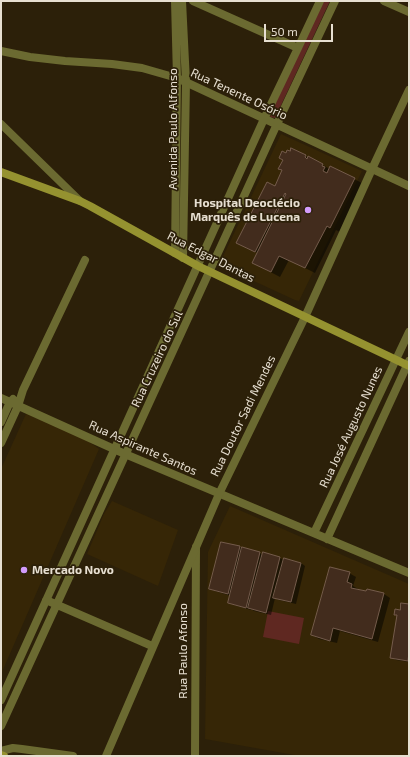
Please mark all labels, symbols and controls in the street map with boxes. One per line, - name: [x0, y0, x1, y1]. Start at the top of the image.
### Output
- scale bar: [266, 16, 335, 42]
- text: 50 m: [271, 24, 298, 38]
- street label: Rua Tenente Osório: [188, 65, 290, 123]
- street label: Avenida Paulo Alfonso: [166, 68, 180, 190]
- place label: Hospital Deoclécio Marquês de Lucena: [190, 196, 300, 224]
- marker: Hospital Deoclécio Marquês de Lucena: [303, 205, 313, 215]
- street label: Rua Edgar Dantas: [165, 229, 257, 285]
- street label: Rua Cruzeiro do Sul: [128, 308, 186, 410]
- street label: Rua Doutor Sadi Mendes: [207, 353, 279, 479]
- street label: Rua José Augusto Nunes: [316, 364, 386, 490]
- street label: Rua Aspirante Santos: [87, 418, 199, 478]
- place label: Mercado Novo: [32, 563, 114, 577]
- marker: Mercado Novo: [19, 565, 29, 575]
- street label: Rua Paulo Afonso: [176, 603, 190, 699]

